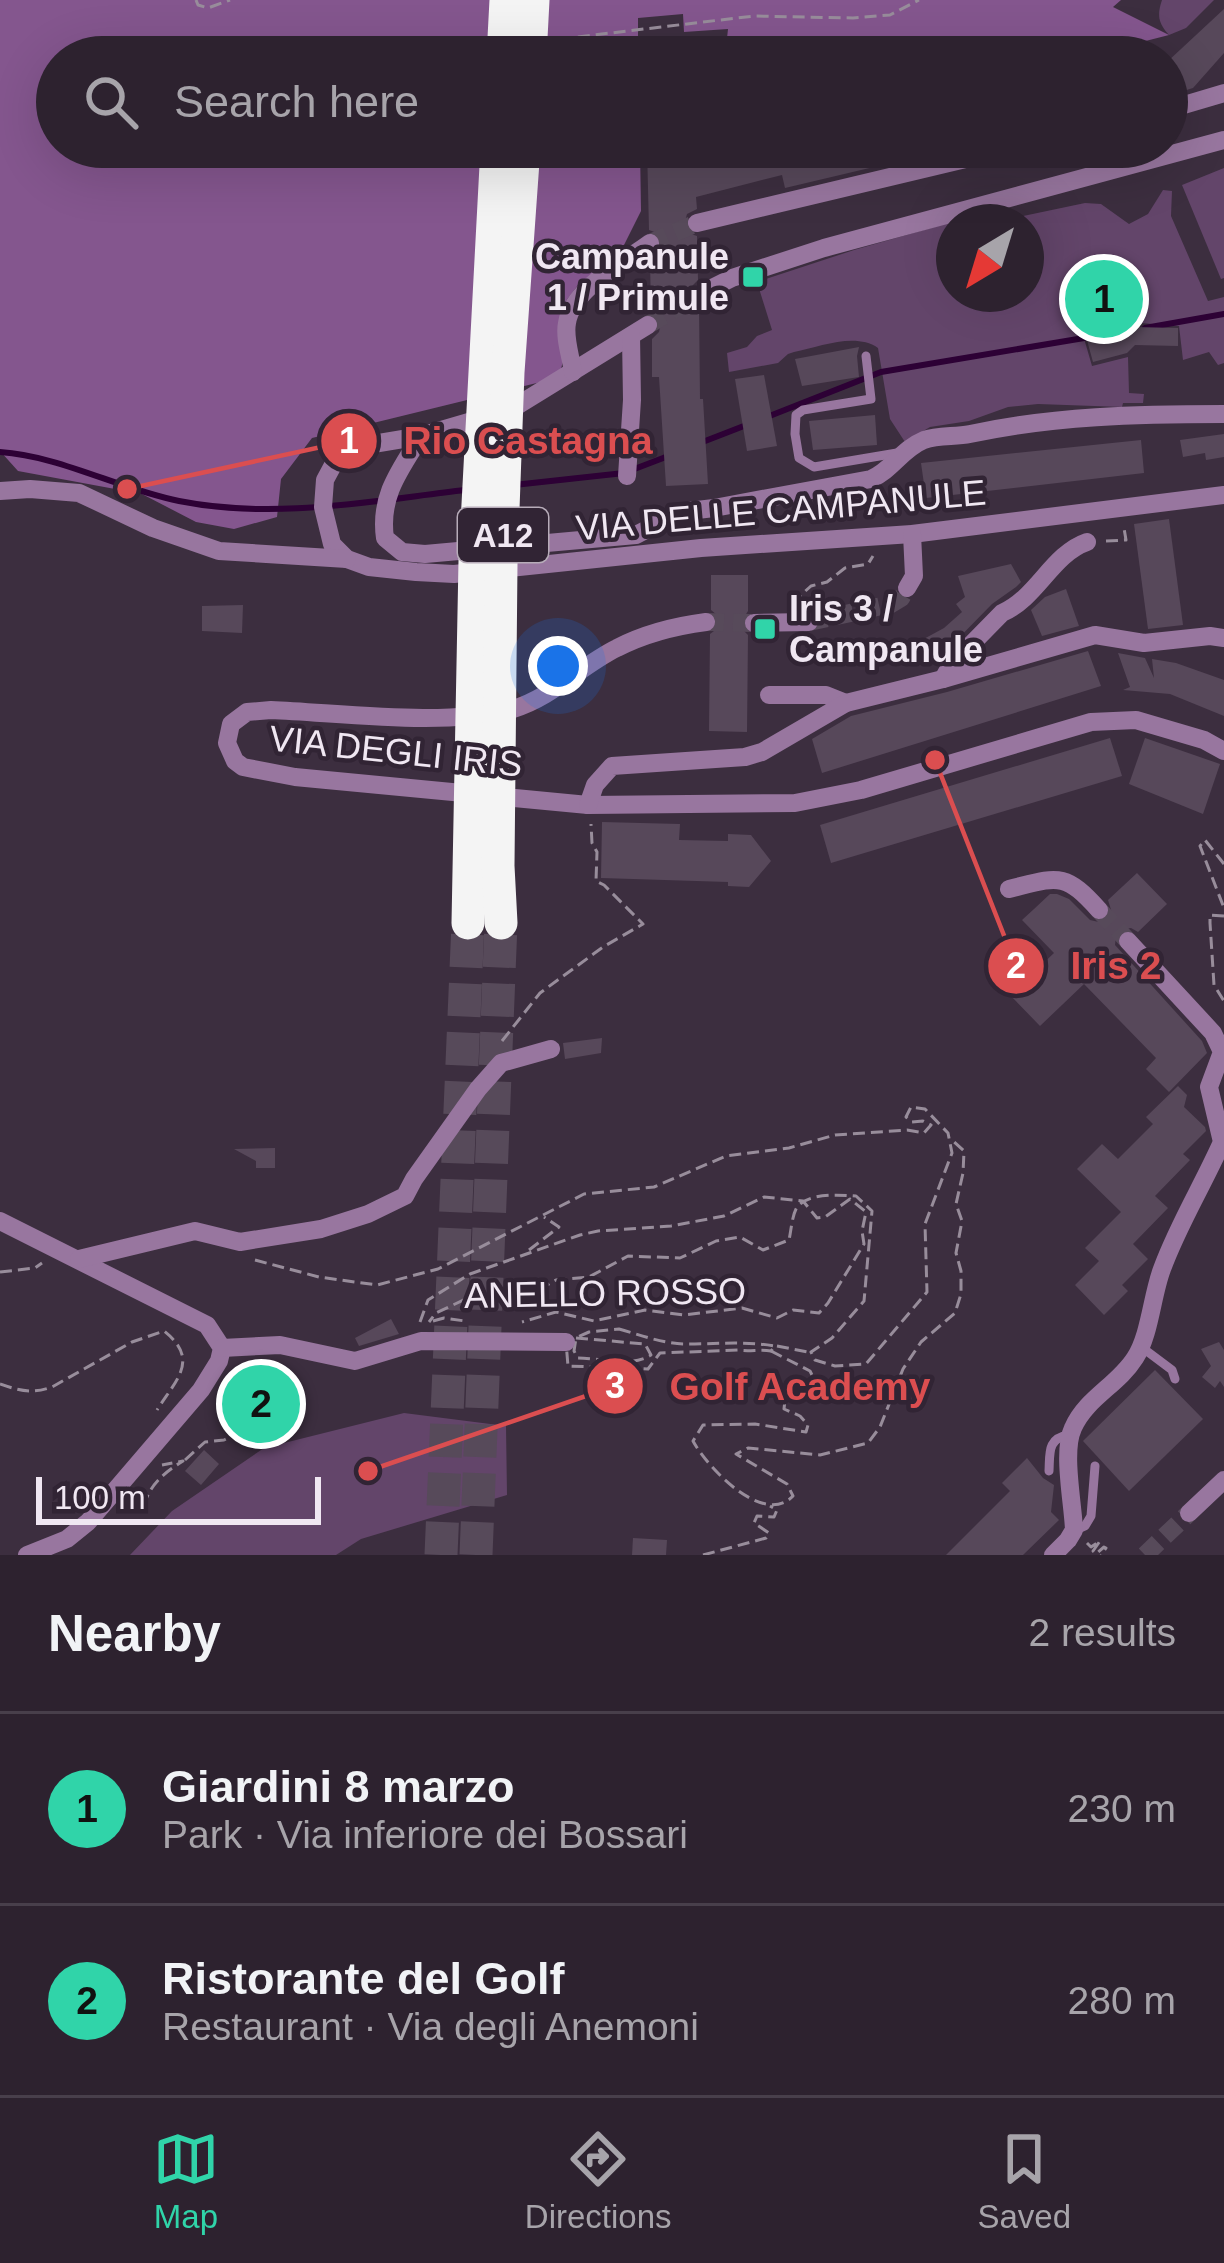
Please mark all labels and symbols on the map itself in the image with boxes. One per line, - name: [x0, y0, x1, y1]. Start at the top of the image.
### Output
- north arrow: [936, 204, 1044, 312]
- place label: Campanule 1 / Primule: [535, 236, 729, 318]
- pin: 1: [1065, 254, 1143, 344]
- marker: Campanule 1 / Primule: [740, 264, 766, 290]
- callout: Rio Castagna: [319, 403, 677, 478]
- text: Rio Castagna: [403, 419, 653, 462]
- text: 1: [339, 420, 359, 461]
- street label: VIA DELLE CAMPANULE: [574, 472, 988, 548]
- road number: A12: [458, 508, 548, 562]
- place label: Iris 3 / Campanule: [789, 588, 983, 670]
- marker: Iris 3 / Campanule: [752, 616, 778, 642]
- your location: [528, 636, 588, 696]
- street label: VIA DEGLI IRIS: [268, 717, 524, 785]
- callout: Iris 2: [986, 928, 1185, 1003]
- text: Iris 2: [1070, 944, 1162, 987]
- text: 2: [1006, 945, 1026, 986]
- street label: ANELLO ROSSO: [464, 1270, 746, 1316]
- callout: Golf Academy: [585, 1348, 955, 1423]
- pin: 2: [222, 1359, 300, 1449]
- text: 3: [605, 1365, 625, 1406]
- text: Golf Academy: [670, 1365, 931, 1408]
- scale bar: [36, 1471, 321, 1524]

